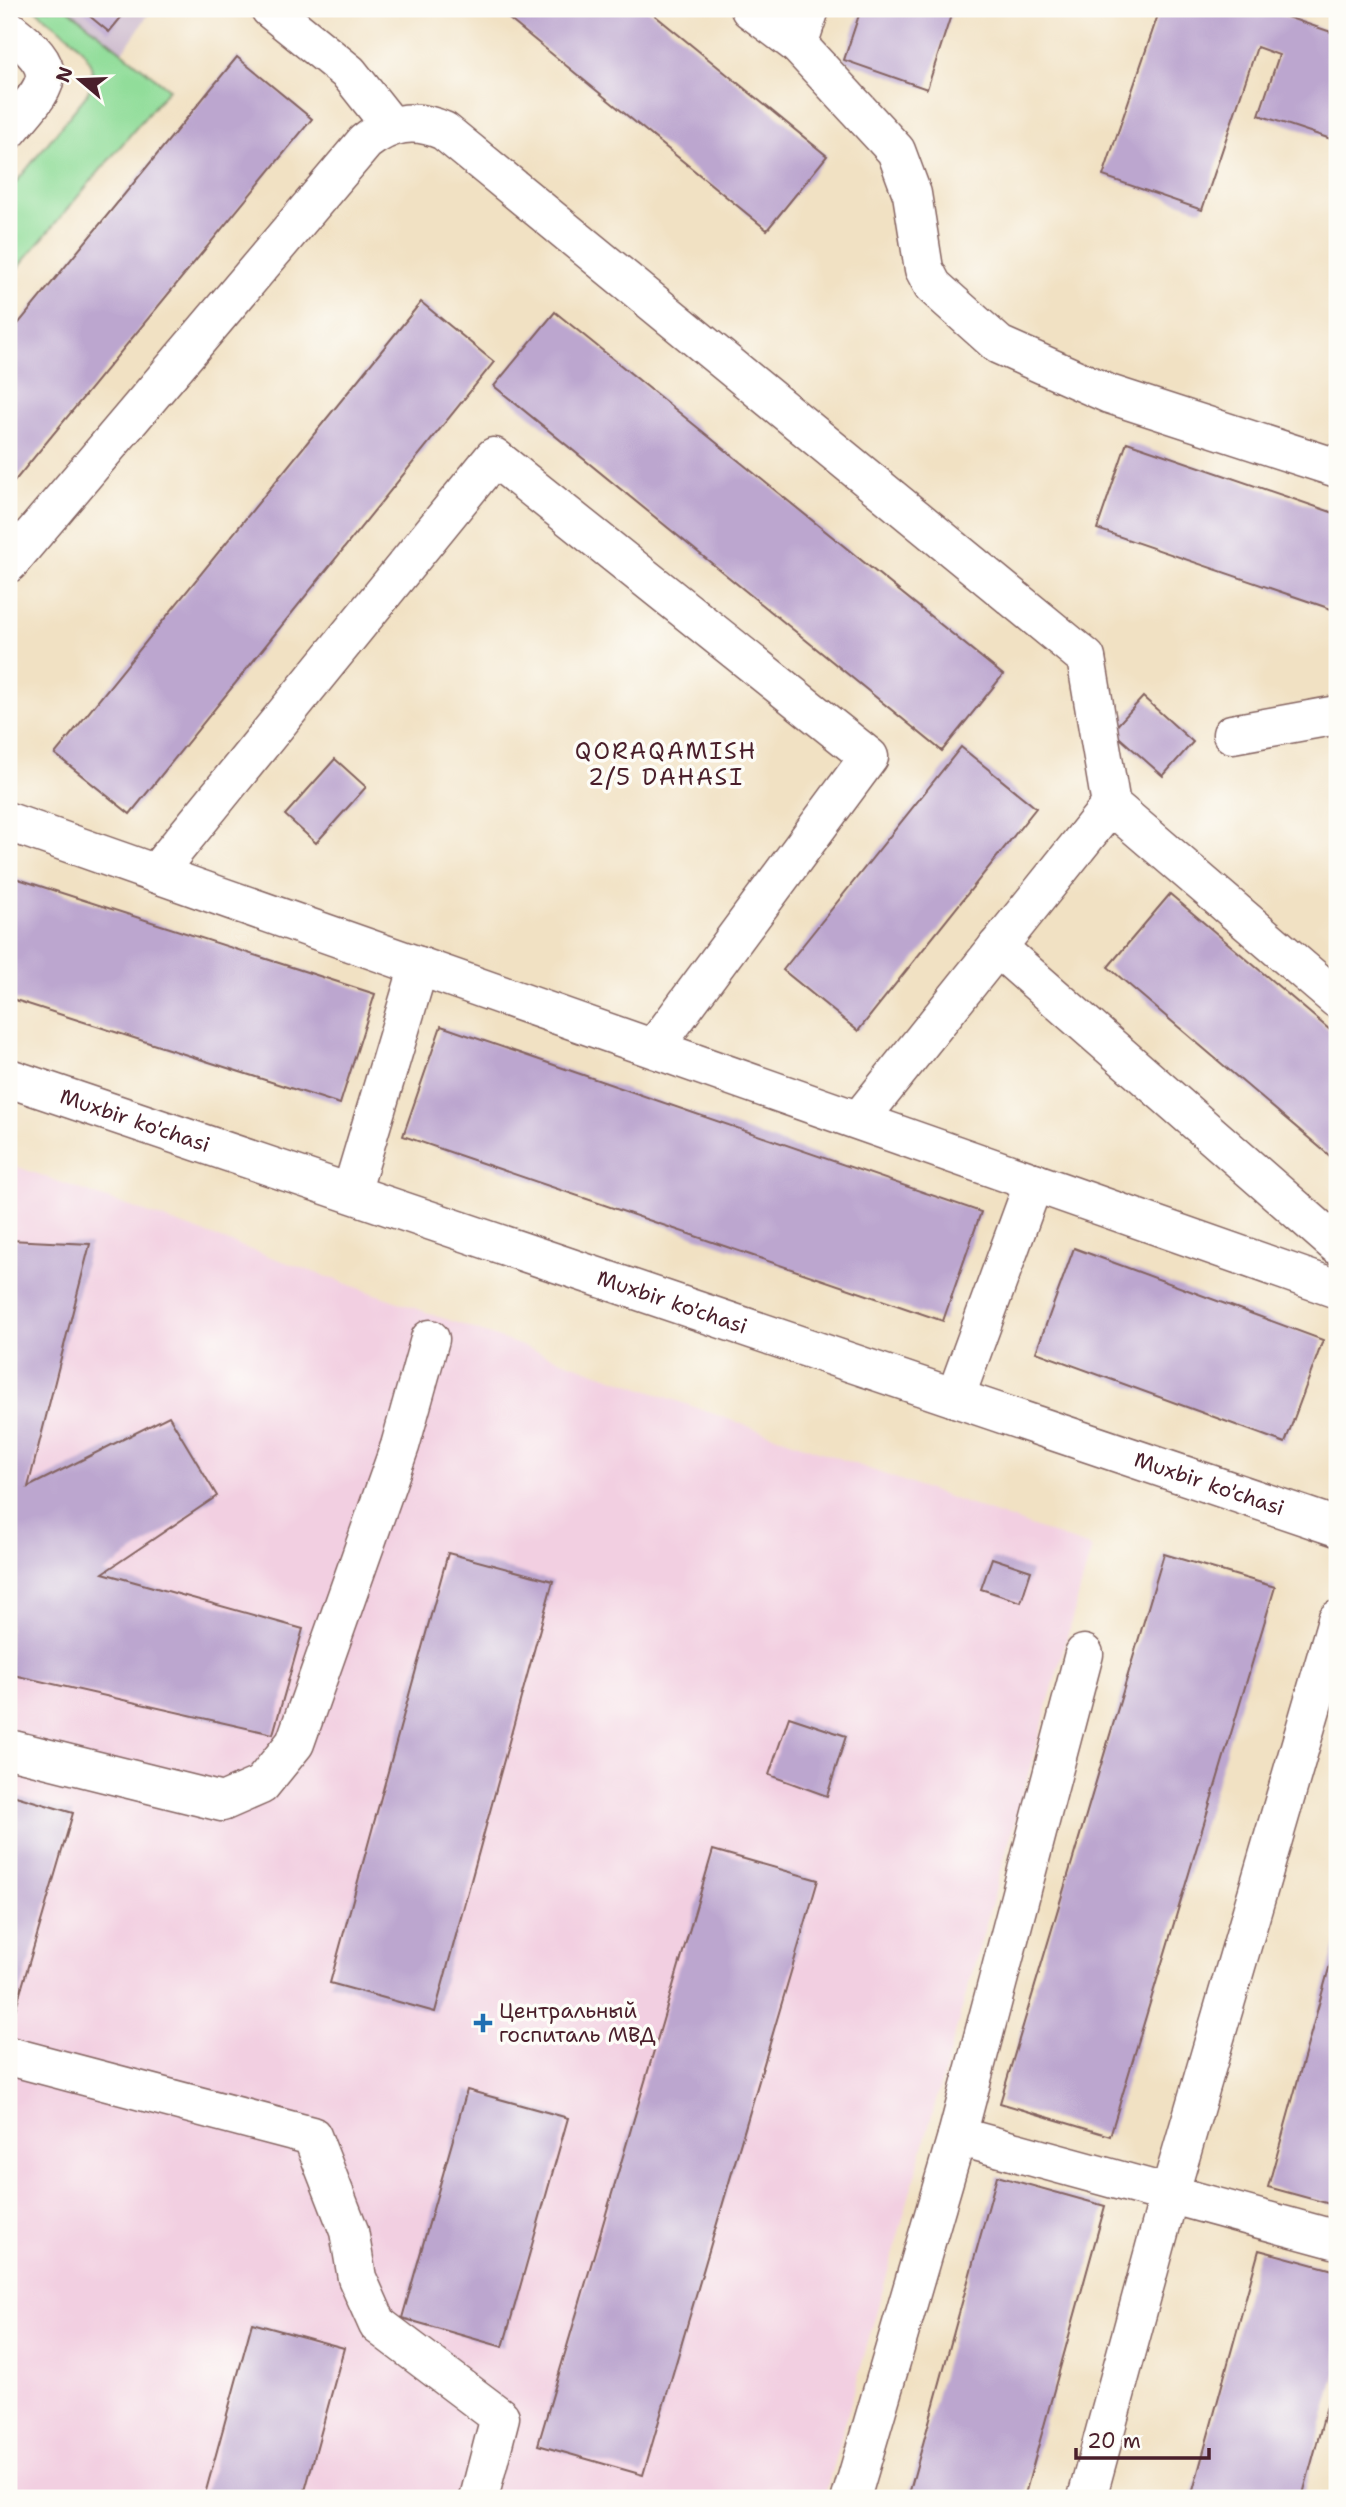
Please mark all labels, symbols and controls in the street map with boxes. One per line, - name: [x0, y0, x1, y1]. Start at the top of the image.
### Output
- north arrow: [46, 46, 116, 116]
- text: N: [50, 63, 79, 86]
- district label: QORAQAMISH 2/5 DAHASI: [575, 736, 757, 792]
- street label: Muxbir ko'chasi: [56, 1082, 214, 1159]
- street label: Muxbir ko'chasi: [593, 1264, 751, 1341]
- street label: Muxbir ko'chasi: [1131, 1445, 1288, 1522]
- place label: Центральный госпиталь МВД: [499, 1997, 656, 2049]
- marker: Центральный госпиталь МВД: [473, 2013, 493, 2033]
- scale bar: [1076, 2416, 1210, 2460]
- text: 20 m: [1087, 2427, 1141, 2455]

